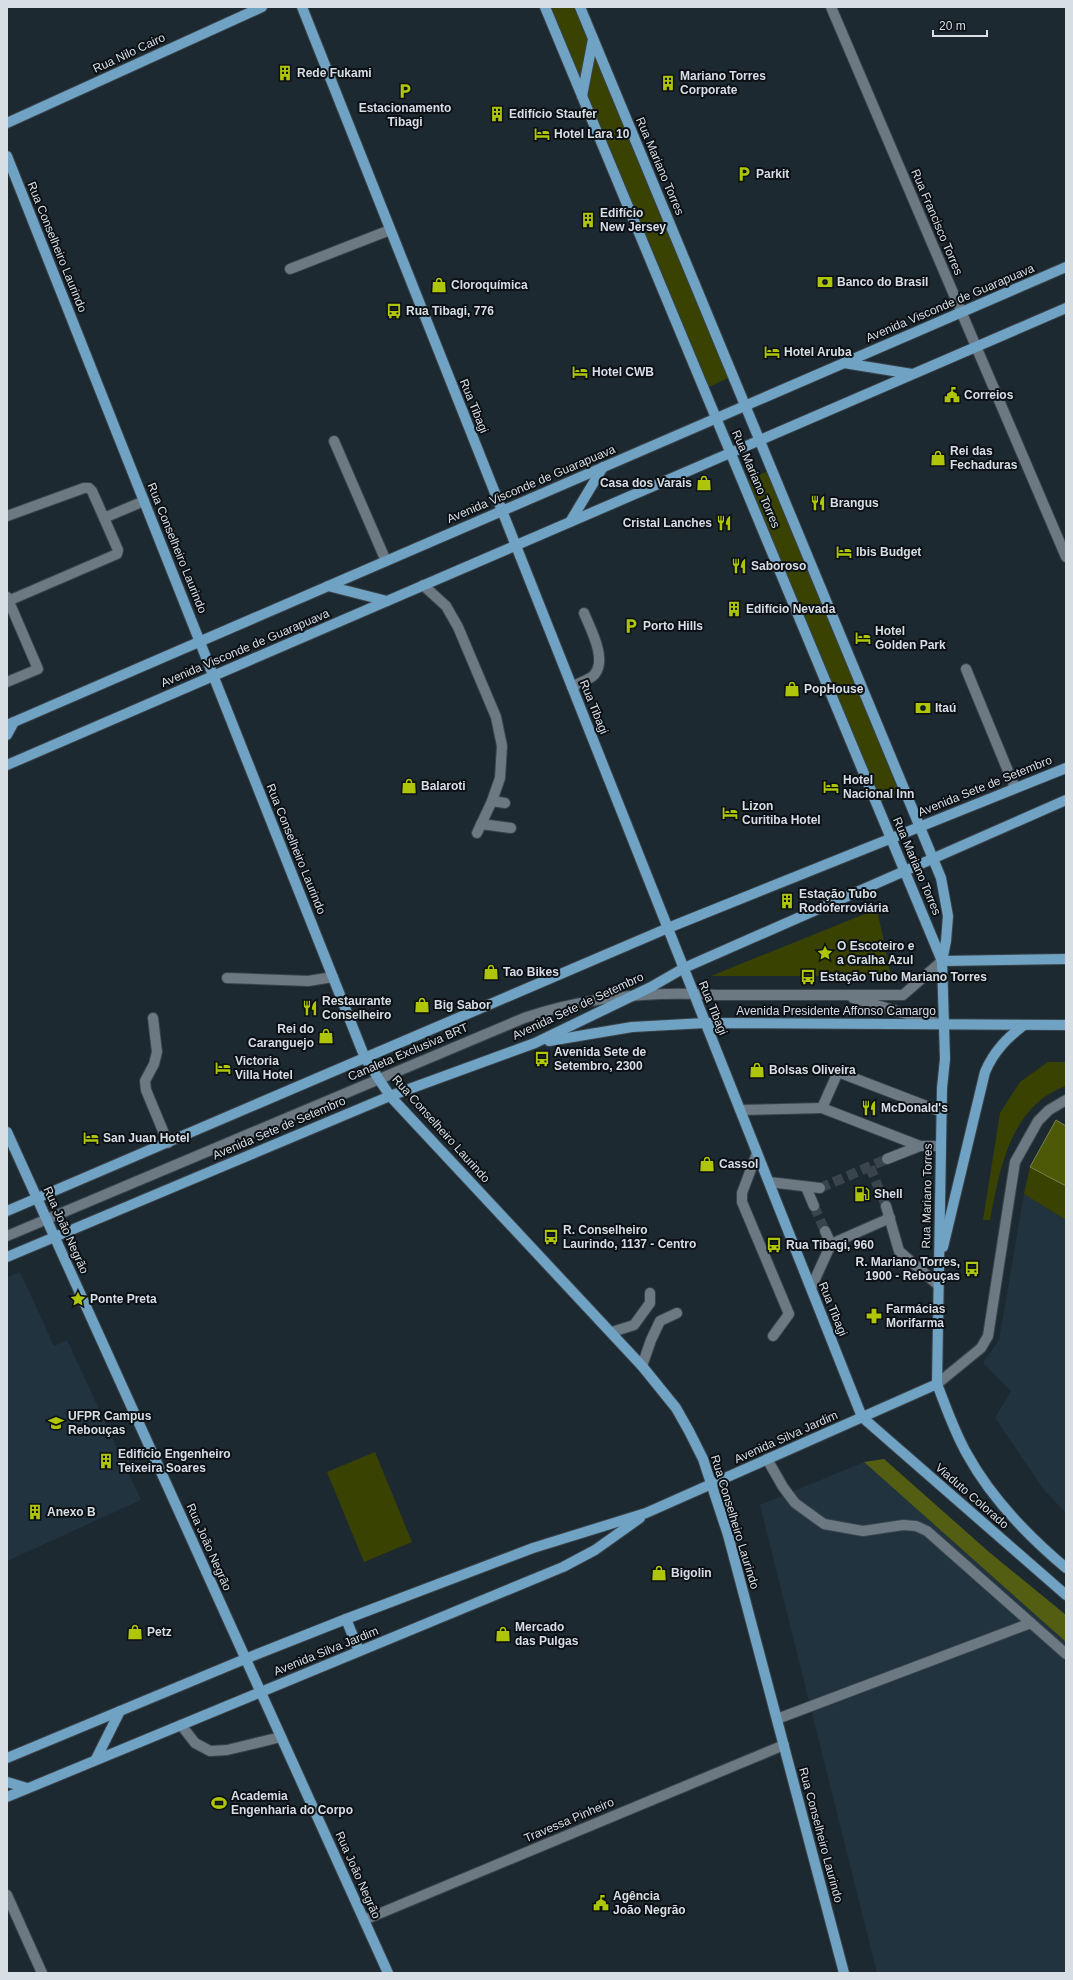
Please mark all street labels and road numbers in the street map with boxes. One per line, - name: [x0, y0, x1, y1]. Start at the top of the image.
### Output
- street label: Rua Nilo Cairo: [91, 30, 168, 76]
- street label: Rua Mariano Torres: [633, 115, 687, 217]
- street label: Rua Francisco Torres: [908, 167, 966, 277]
- street label: Rua Conselheiro Laurindo: [24, 180, 90, 315]
- street label: Avenida Visconde de Guarapuava: [864, 261, 1037, 345]
- street label: Rua Tibagi: [457, 377, 491, 435]
- street label: Rua Mariano Torres: [729, 428, 783, 530]
- street label: Avenida Visconde de Guarapuava: [445, 442, 618, 526]
- street label: Rua Conselheiro Laurindo: [144, 481, 210, 616]
- street label: Avenida Visconde de Guarapuava: [159, 606, 332, 690]
- street label: Rua Tibagi: [577, 678, 611, 736]
- street label: Avenida Sete de Setembro: [916, 753, 1054, 819]
- street label: Rua Conselheiro Laurindo: [263, 782, 329, 917]
- street label: Rua Mariano Torres: [890, 815, 944, 917]
- street label: Avenida Sete de Setembro: [510, 969, 646, 1043]
- street label: Rua Tibagi: [696, 979, 730, 1037]
- street label: Avenida Presidente Affonso Camargo: [736, 1004, 936, 1018]
- street label: Canaleta Exclusiva BRT: [346, 1020, 471, 1084]
- street label: Rua Conselheiro Laurindo: [389, 1073, 493, 1186]
- street label: Avenida Sete de Setembro: [210, 1093, 348, 1162]
- street label: Rua Mariano Torres: [919, 1143, 935, 1249]
- street label: Rua João Negrão: [40, 1184, 92, 1276]
- street label: Rua Tibagi: [816, 1280, 850, 1338]
- street label: Avenida Silva Jardim: [732, 1408, 840, 1466]
- street label: Rua Conselheiro Laurindo: [708, 1453, 762, 1591]
- street label: Viaduto Colorado: [932, 1460, 1012, 1532]
- street label: Rua João Negrão: [183, 1501, 235, 1593]
- street label: Avenida Silva Jardim: [272, 1624, 380, 1678]
- street label: Rua Conselheiro Laurindo: [796, 1766, 846, 1904]
- street label: Travessa Pinheiro: [522, 1795, 616, 1845]
- street label: Rua João Negrão: [332, 1829, 384, 1921]

